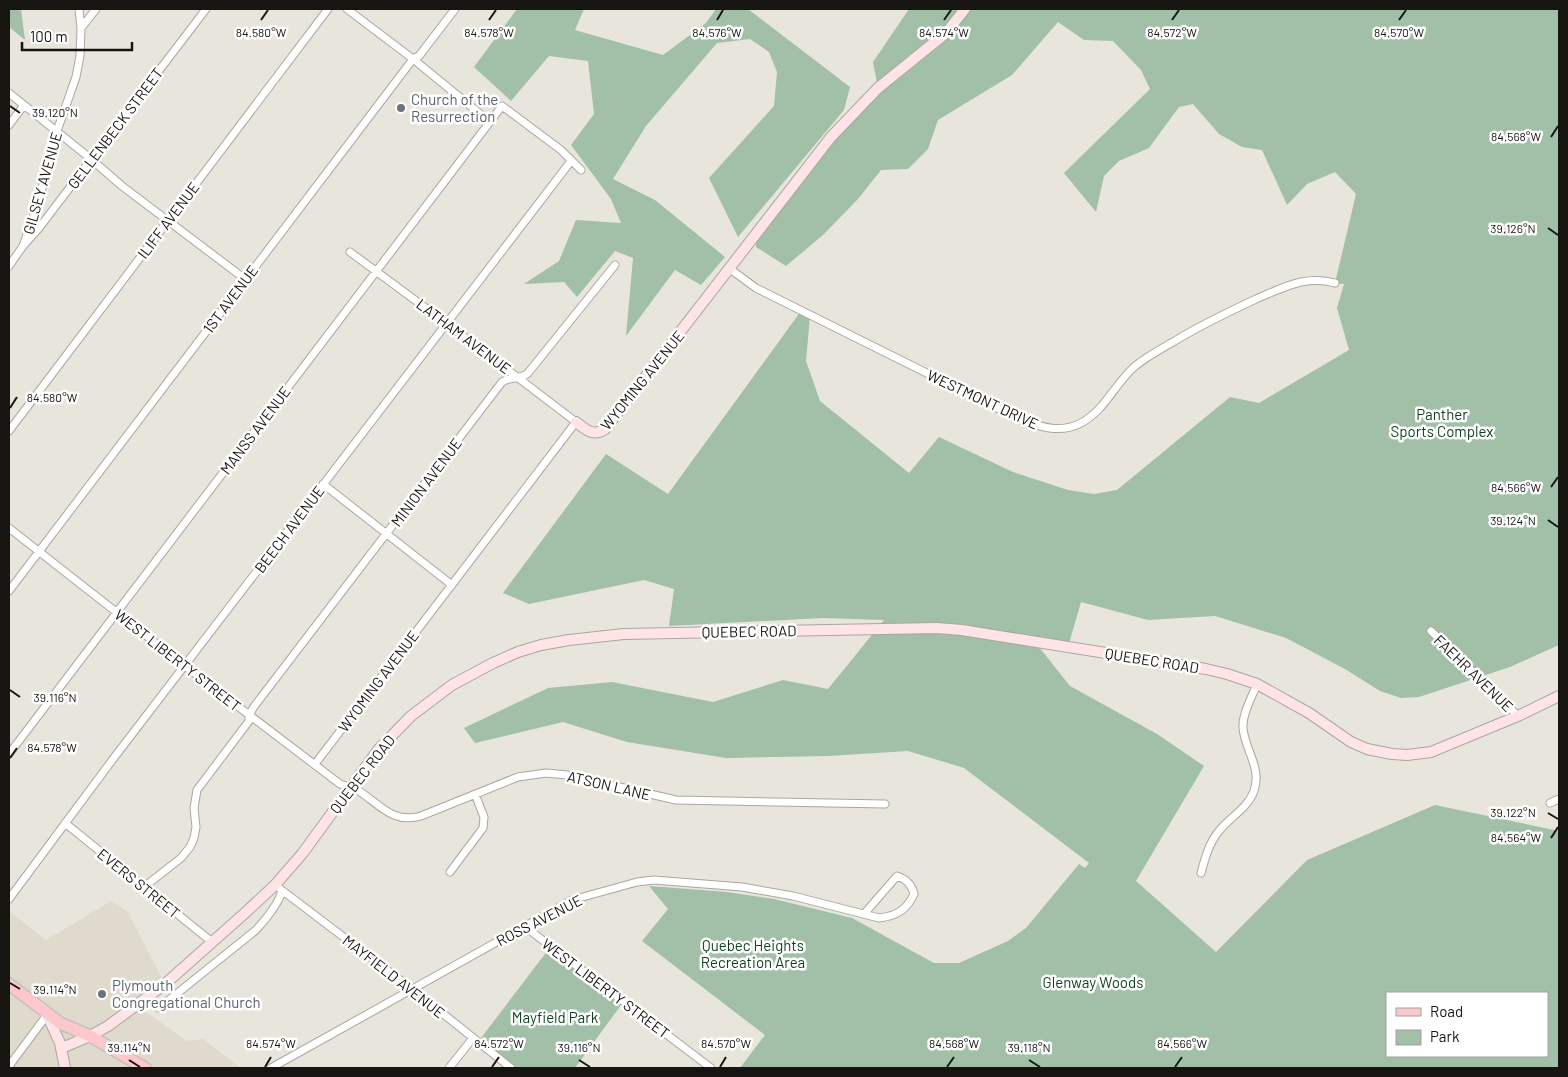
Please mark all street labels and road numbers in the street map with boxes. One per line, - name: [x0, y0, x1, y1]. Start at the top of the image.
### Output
- street label: GELLENBECK STREET: [64, 64, 166, 192]
- street label: GILSEY AVENUE: [19, 130, 65, 236]
- street label: ILIFF AVENUE: [133, 178, 203, 262]
- street label: 1ST AVENUE: [199, 262, 261, 336]
- street label: LATHAM AVENUE: [413, 295, 515, 377]
- street label: WYOMING AVENUE: [596, 327, 688, 433]
- street label: WESTMONT DRIVE: [924, 365, 1042, 433]
- street label: MANSS AVENUE: [216, 382, 294, 478]
- street label: MINION AVENUE: [387, 434, 465, 530]
- street label: BEECH AVENUE: [250, 482, 328, 576]
- street label: WEST LIBERTY STREET: [111, 605, 245, 715]
- street label: QUEBEC ROAD: [701, 621, 797, 641]
- street label: WYOMING AVENUE: [334, 627, 422, 735]
- street label: FAEHR AVENUE: [1431, 631, 1517, 715]
- street label: QUEBEC ROAD: [1104, 644, 1200, 676]
- street label: QUEBEC ROAD: [326, 731, 398, 817]
- street label: ATSON LANE: [565, 767, 653, 803]
- street label: EVERS STREET: [94, 844, 184, 922]
- street label: ROSS AVENUE: [493, 891, 585, 949]
- street label: MAYFIELD AVENUE: [339, 931, 449, 1021]
- street label: WEST LIBERTY STREET: [539, 934, 673, 1042]

